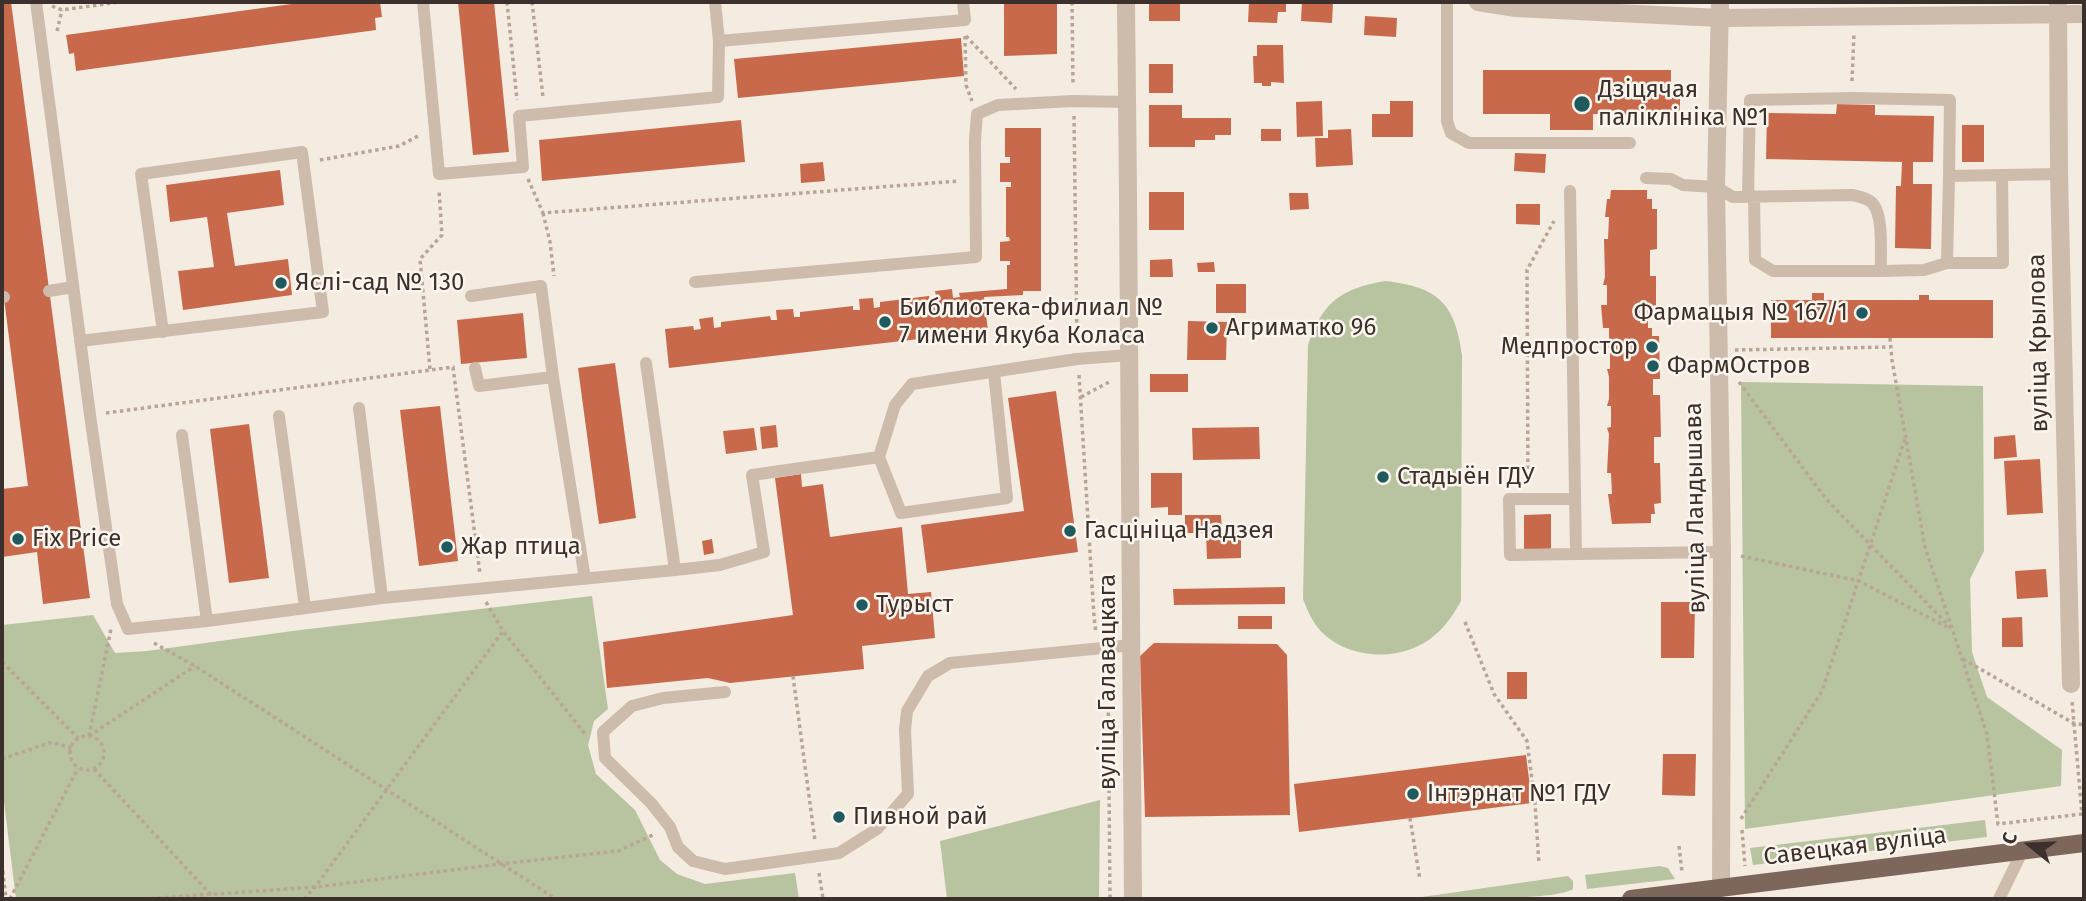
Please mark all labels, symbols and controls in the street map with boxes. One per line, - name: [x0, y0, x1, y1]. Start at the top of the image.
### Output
- place label: Дзіцячая паліклініка №1: [1598, 76, 1769, 132]
- marker: Дзіцячая паліклініка №1: [1572, 94, 1592, 114]
- street label: вуліца Крылова: [2023, 253, 2055, 433]
- place label: Яслі-сад № 130: [295, 269, 464, 297]
- marker: Яслі-сад № 130: [273, 275, 289, 291]
- place label: Библиотека-филиал № 7 имени Якуба Коласа: [899, 294, 1163, 350]
- place label: Фармацыя № 167/1: [1634, 299, 1848, 327]
- marker: Фармацыя № 167/1: [1854, 305, 1870, 321]
- marker: Библиотека-филиал № 7 имени Якуба Коласа: [877, 314, 893, 330]
- place label: Агриматко 96: [1226, 314, 1376, 342]
- marker: Агриматко 96: [1204, 320, 1220, 336]
- place label: Медпростор: [1501, 333, 1638, 361]
- marker: Медпростор: [1644, 339, 1660, 355]
- place label: ФармОстров: [1667, 352, 1811, 380]
- marker: ФармОстров: [1645, 358, 1661, 374]
- street label: вуліца Ландышава: [1680, 402, 1712, 614]
- place label: Стадыён ГДУ: [1397, 463, 1535, 491]
- marker: Стадыён ГДУ: [1375, 469, 1391, 485]
- place label: Гасцініца Надзея: [1084, 517, 1274, 545]
- marker: Гасцініца Надзея: [1062, 523, 1078, 539]
- place label: Fix Price: [32, 525, 121, 553]
- marker: Fix Price: [10, 531, 26, 547]
- place label: Жар птица: [461, 533, 581, 561]
- marker: Жар птица: [439, 539, 455, 555]
- street label: вуліца Галавацкага: [1094, 574, 1122, 790]
- place label: Турыст: [876, 591, 953, 619]
- marker: Турыст: [854, 597, 870, 613]
- place label: Інтэрнат №1 ГДУ: [1427, 780, 1610, 808]
- marker: Інтэрнат №1 ГДУ: [1405, 786, 1421, 802]
- place label: Пивной рай: [853, 803, 988, 831]
- marker: Пивной рай: [831, 809, 847, 825]
- north arrow: [1995, 810, 2065, 880]
- street label: Савецкая вуліца: [1762, 821, 1948, 873]
- text: С: [1997, 830, 2022, 847]

